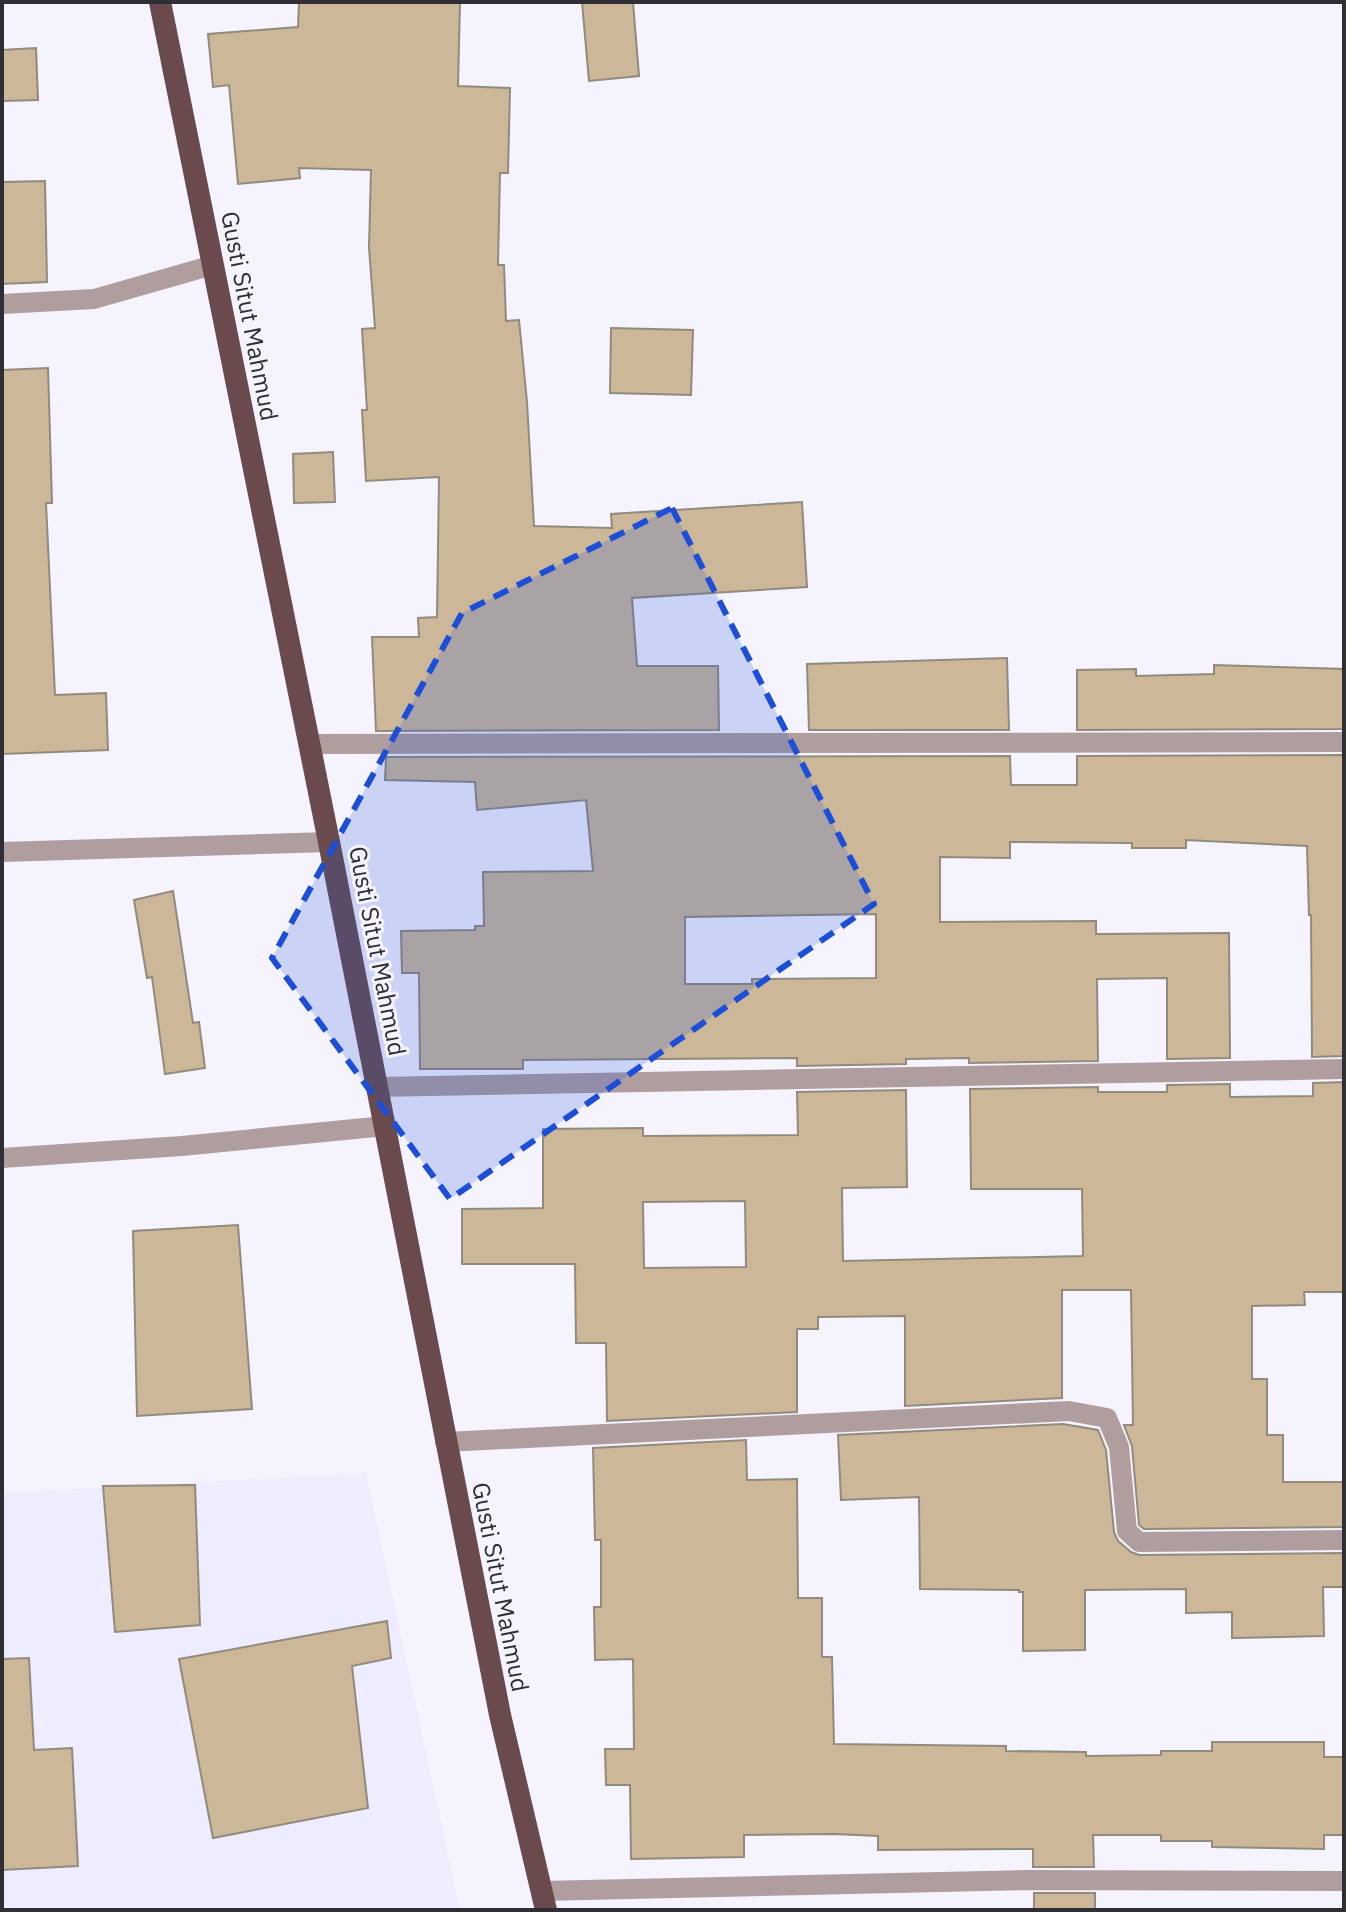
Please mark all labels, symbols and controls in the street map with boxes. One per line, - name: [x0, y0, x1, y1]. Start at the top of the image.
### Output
- street label: Gusti Situt Mahmud: [214, 208, 286, 423]
- street label: Gusti Situt Mahmud: [342, 843, 414, 1058]
- street label: Gusti Situt Mahmud: [465, 1479, 537, 1694]

